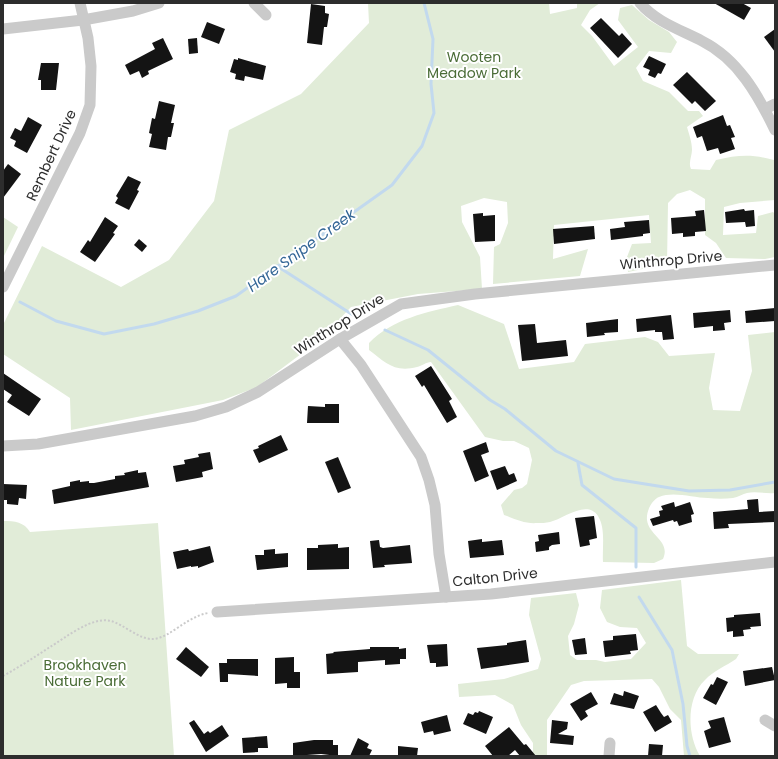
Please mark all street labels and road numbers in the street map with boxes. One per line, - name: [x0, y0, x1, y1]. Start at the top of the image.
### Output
- street label: Rembert Drive: [21, 106, 81, 204]
- street label: Winthrop Drive: [619, 246, 723, 274]
- street label: Winthrop Drive: [290, 288, 388, 360]
- street label: Calton Drive: [451, 563, 539, 591]

